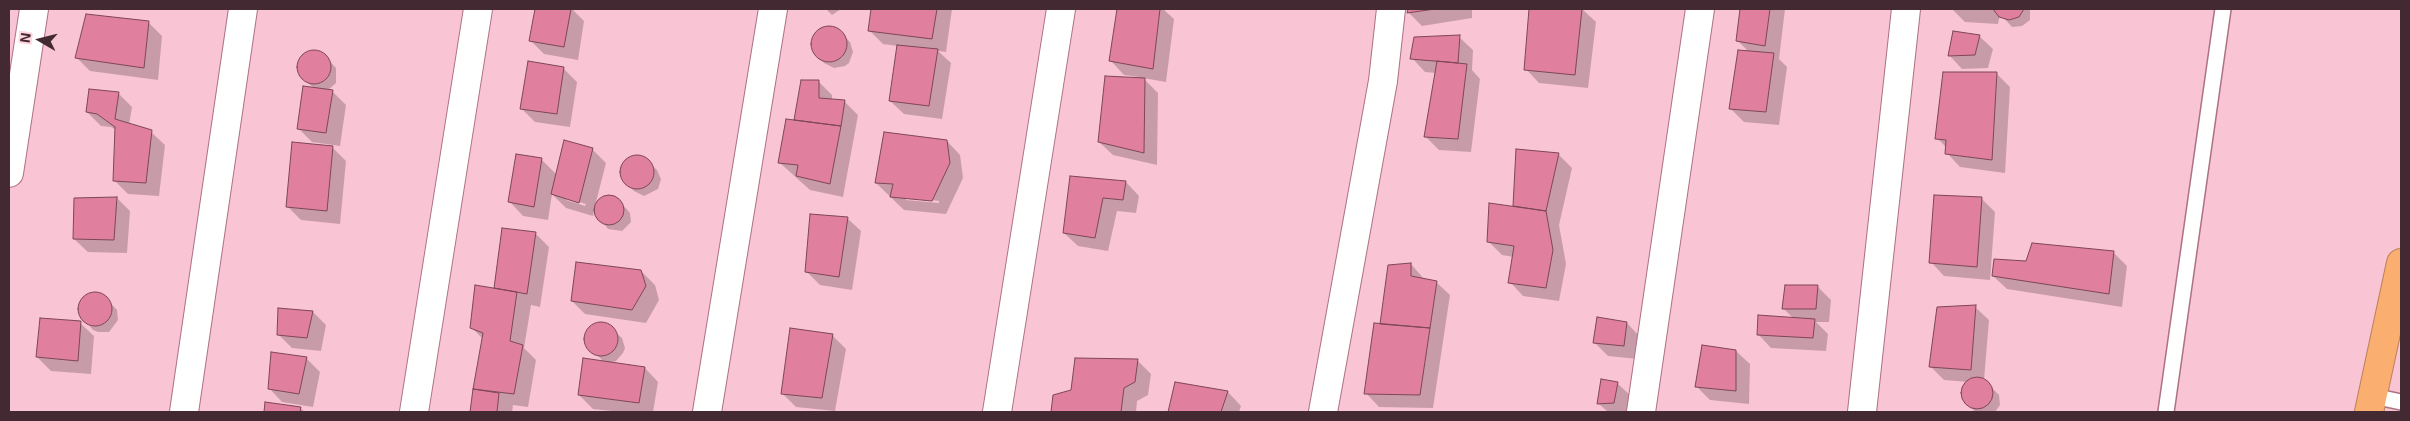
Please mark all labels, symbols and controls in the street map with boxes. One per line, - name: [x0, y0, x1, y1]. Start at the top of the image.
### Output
- north arrow: [15, 15, 65, 65]
- text: N: [16, 32, 34, 44]

